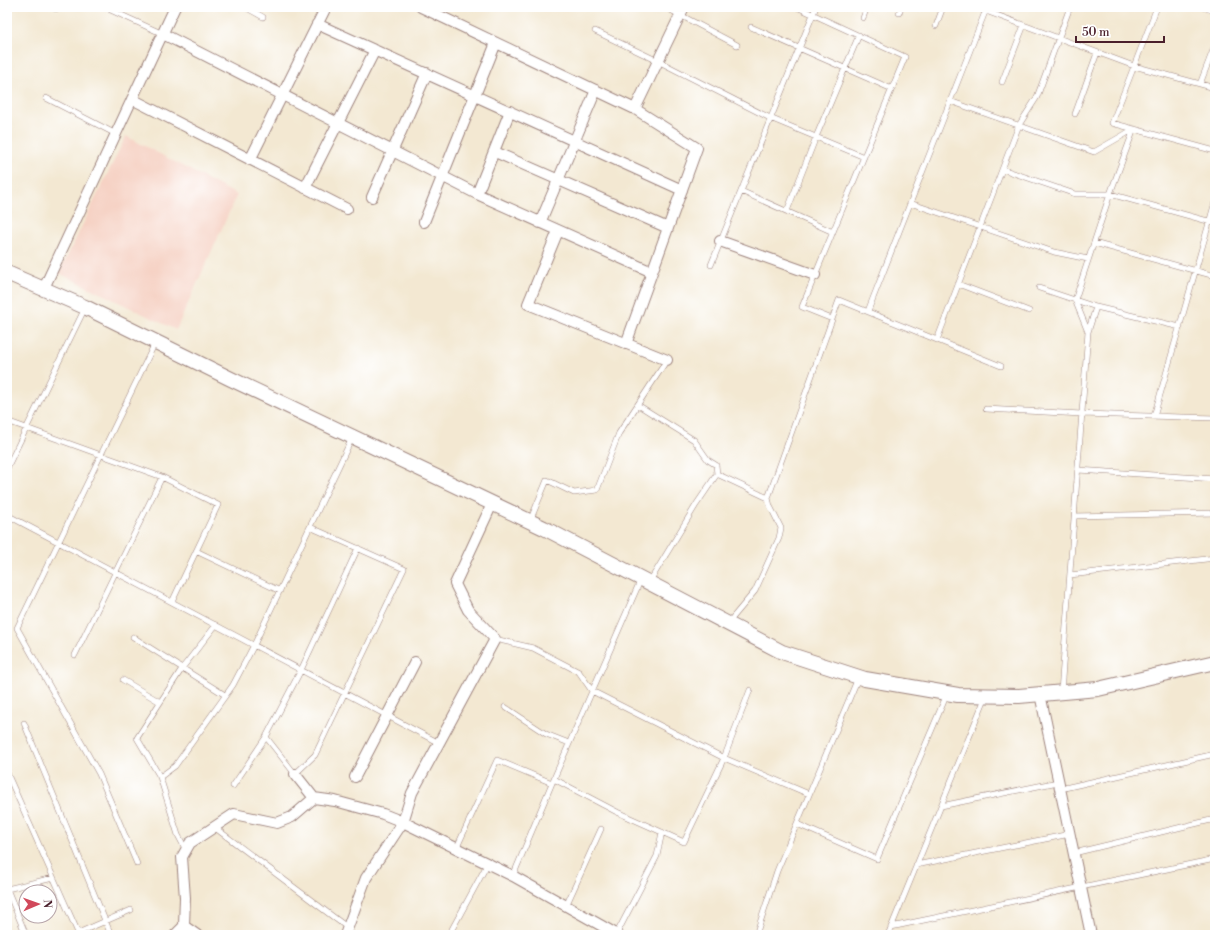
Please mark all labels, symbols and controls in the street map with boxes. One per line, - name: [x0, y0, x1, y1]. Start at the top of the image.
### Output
- scale bar: [1076, 18, 1164, 44]
- text: 50 m: [1082, 25, 1110, 40]
- north arrow: [18, 884, 58, 924]
- text: N: [40, 899, 54, 909]

